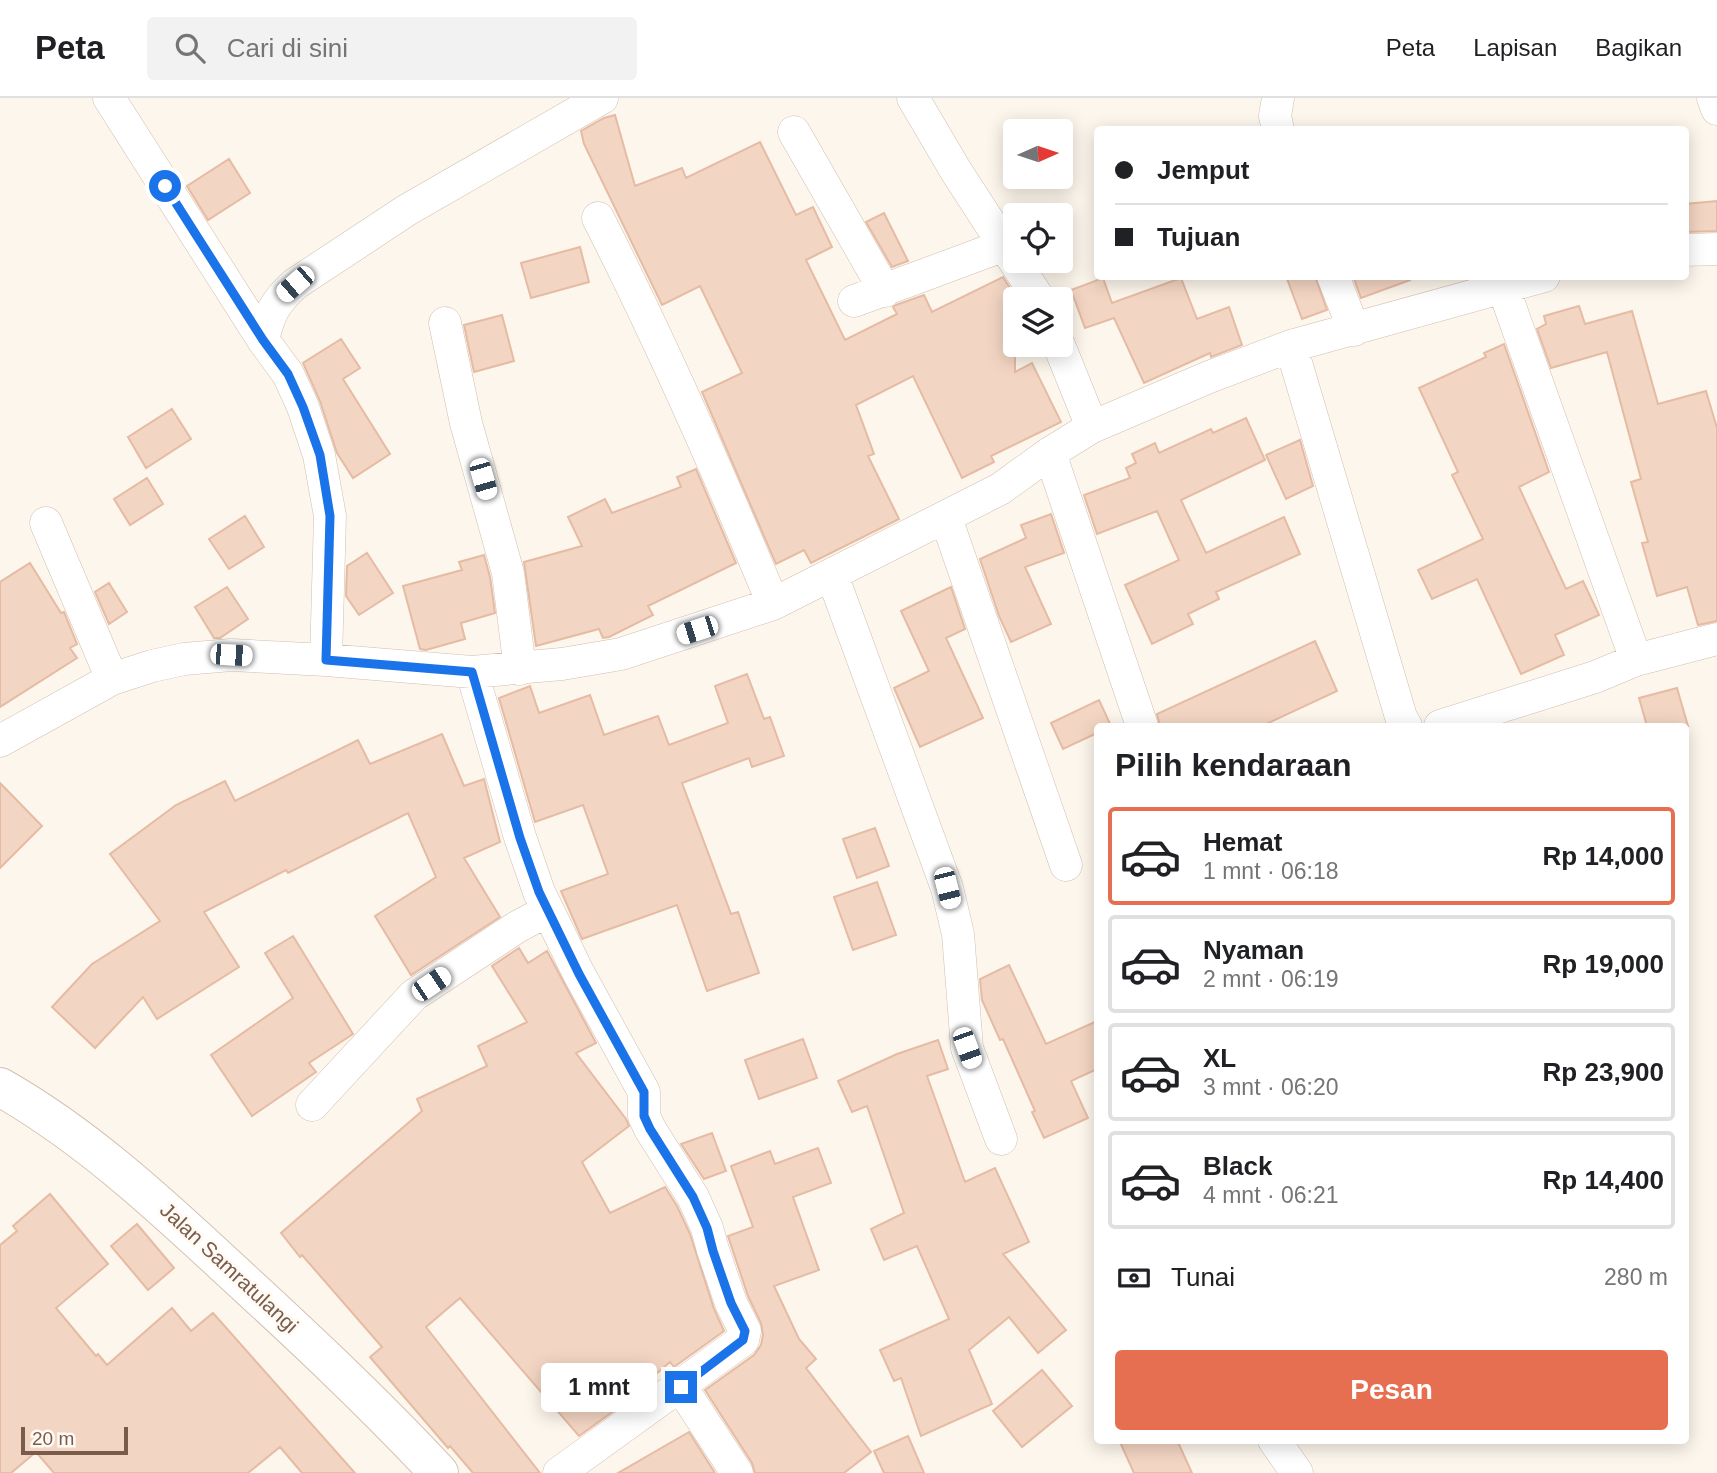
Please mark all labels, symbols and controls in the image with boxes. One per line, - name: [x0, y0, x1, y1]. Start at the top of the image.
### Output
- search box: [147, 17, 637, 80]
- text: Peta: [35, 29, 105, 66]
- icon: search: [171, 29, 209, 67]
- text: Cari di sini: [227, 33, 348, 63]
- text: Peta: [1386, 34, 1435, 61]
- text: Lapisan: [1473, 34, 1557, 61]
- text: Bagikan: [1595, 34, 1682, 61]
- north arrow: [1003, 119, 1073, 189]
- map controls: [1003, 119, 1073, 357]
- text: Jemput: [1157, 155, 1249, 185]
- route start: [149, 170, 181, 202]
- button: locate: [1003, 203, 1073, 273]
- text: Tujuan: [1157, 222, 1240, 252]
- car: [273, 262, 318, 306]
- button: layers: [1003, 287, 1073, 357]
- car: [468, 456, 499, 502]
- car: [674, 614, 721, 646]
- car: [210, 643, 253, 667]
- text: Pilih kendaraan: [1115, 747, 1352, 783]
- icon: car: [1119, 825, 1182, 888]
- text: Hemat: [1203, 827, 1282, 857]
- text: Rp 14,000: [1543, 841, 1664, 871]
- text: 1 mnt · 06:18: [1203, 858, 1339, 884]
- car: [932, 865, 963, 911]
- icon: car: [1119, 933, 1182, 996]
- text: Nyaman: [1203, 935, 1304, 965]
- text: Rp 19,000: [1543, 949, 1664, 979]
- car: [408, 964, 455, 1004]
- text: 2 mnt · 06:19: [1203, 966, 1339, 992]
- car: [950, 1025, 985, 1071]
- icon: car: [1119, 1041, 1182, 1104]
- text: XL: [1203, 1043, 1236, 1073]
- text: Rp 23,900: [1543, 1057, 1664, 1087]
- text: 3 mnt · 06:20: [1203, 1074, 1339, 1100]
- icon: car: [1119, 1149, 1182, 1212]
- text: Black: [1203, 1151, 1272, 1181]
- text: Rp 14,400: [1543, 1165, 1664, 1195]
- text: 4 mnt · 06:21: [1203, 1182, 1339, 1208]
- street label: Jalan Samratulangi: [156, 1198, 303, 1337]
- icon: cash: [1115, 1259, 1153, 1297]
- text: Tunai: [1171, 1262, 1235, 1292]
- text: 280 m: [1604, 1264, 1668, 1290]
- button: Pesan: [1115, 1350, 1668, 1430]
- callout: 1 mnt: [541, 1362, 656, 1412]
- route end: [665, 1371, 697, 1403]
- text: 1 mnt: [568, 1374, 630, 1400]
- scale bar: [21, 1424, 128, 1456]
- text: 20 m: [32, 1428, 74, 1449]

